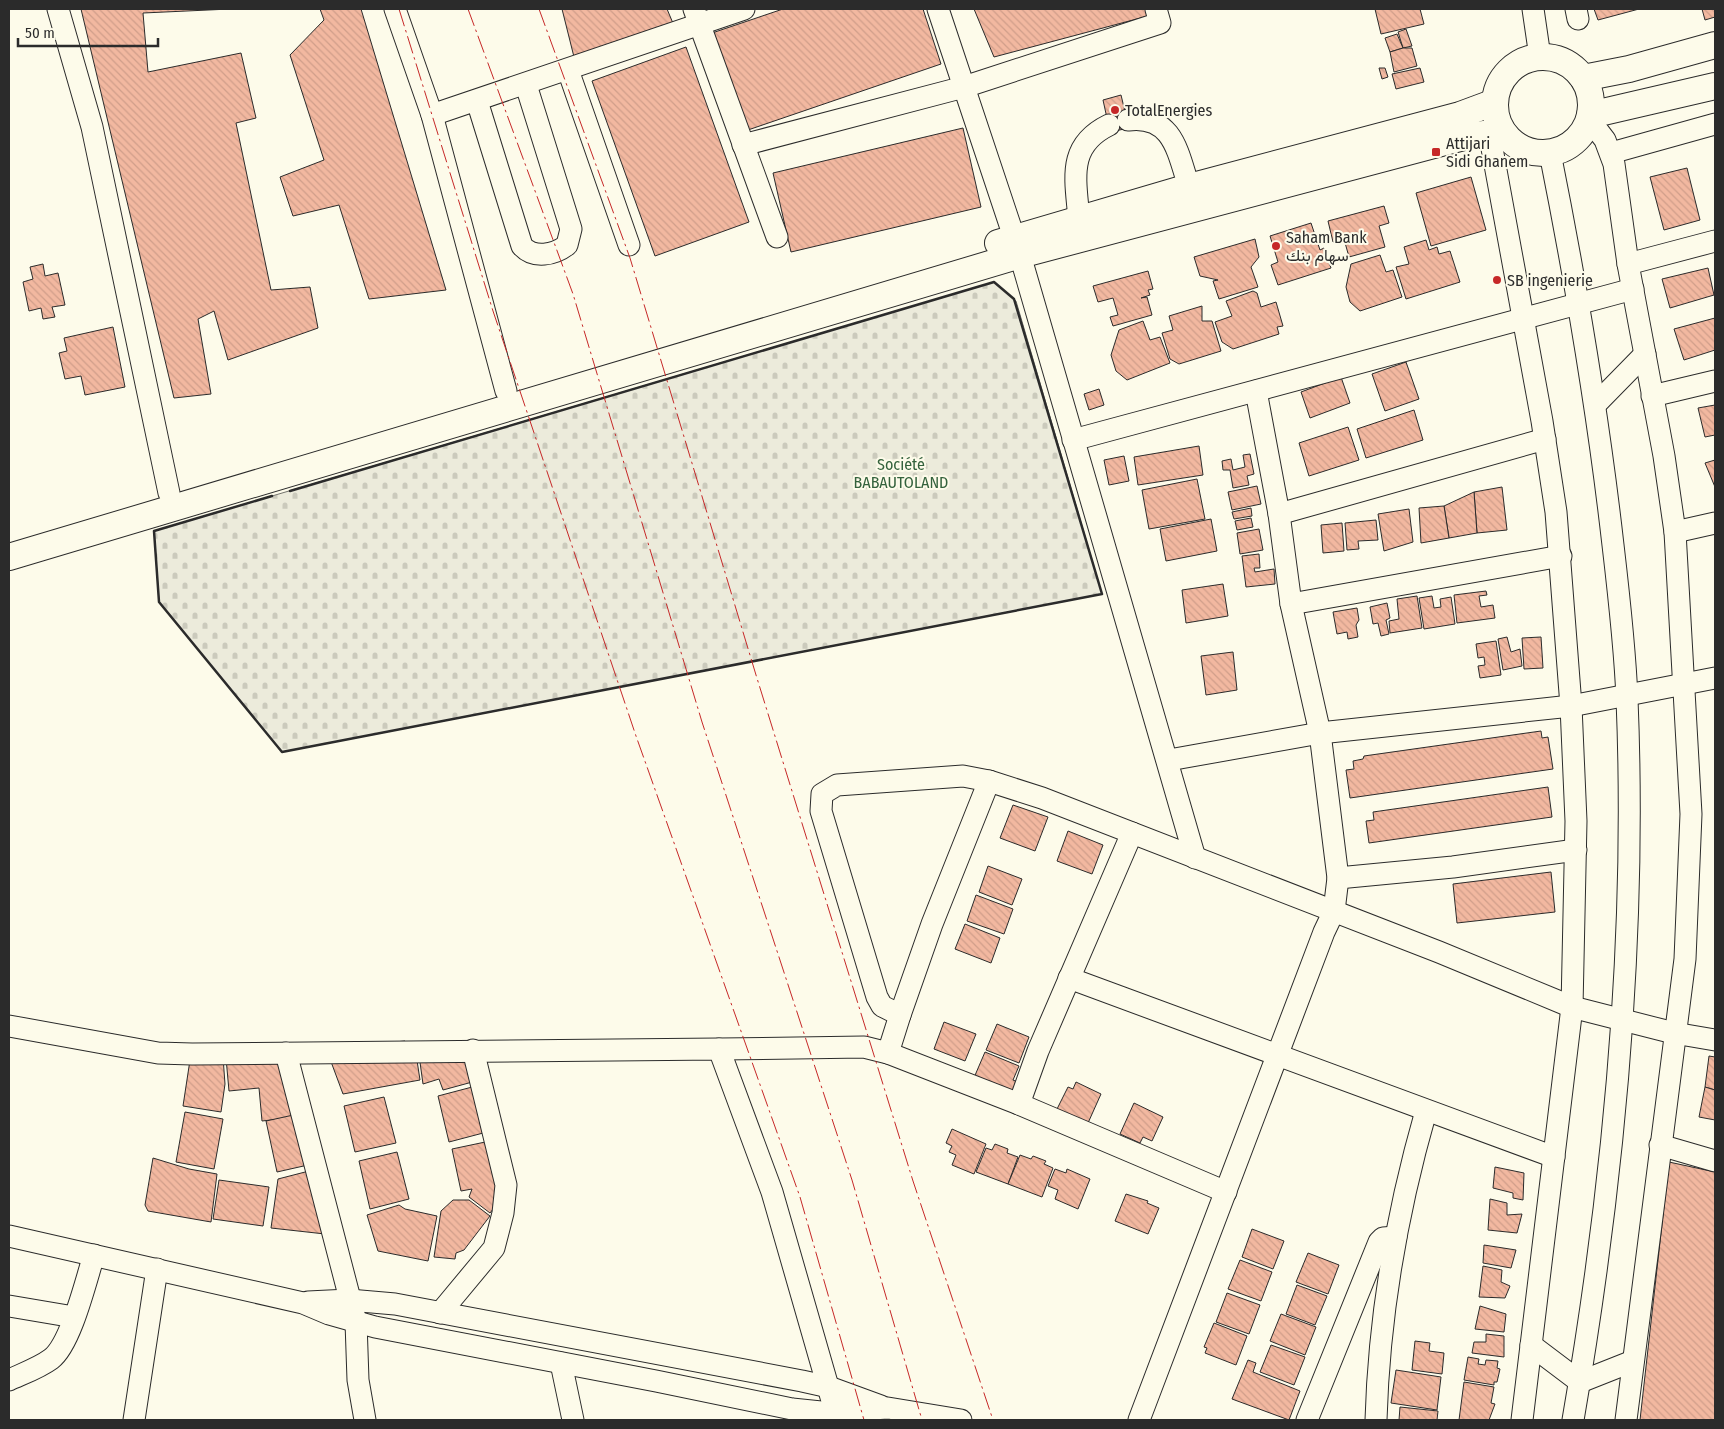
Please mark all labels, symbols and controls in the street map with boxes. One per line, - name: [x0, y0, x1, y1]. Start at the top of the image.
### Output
- scale bar: [18, 15, 158, 47]
- text: 50 m: [25, 24, 55, 42]
- place label: TotalEnergies: [1125, 101, 1212, 120]
- marker: TotalEnergies: [1109, 104, 1121, 116]
- place label: Attijari Sidi Ghanem: [1446, 134, 1528, 171]
- marker: Attijari Sidi Ghanem: [1430, 146, 1442, 158]
- place label: Saham Bank سهام بنك: [1286, 228, 1367, 266]
- marker: Saham Bank سهام بنك: [1270, 240, 1282, 252]
- place label: SB ingenierie: [1507, 271, 1593, 290]
- marker: SB ingenierie: [1491, 274, 1503, 286]
- park label: Société BABAUTOLAND: [854, 455, 948, 492]

